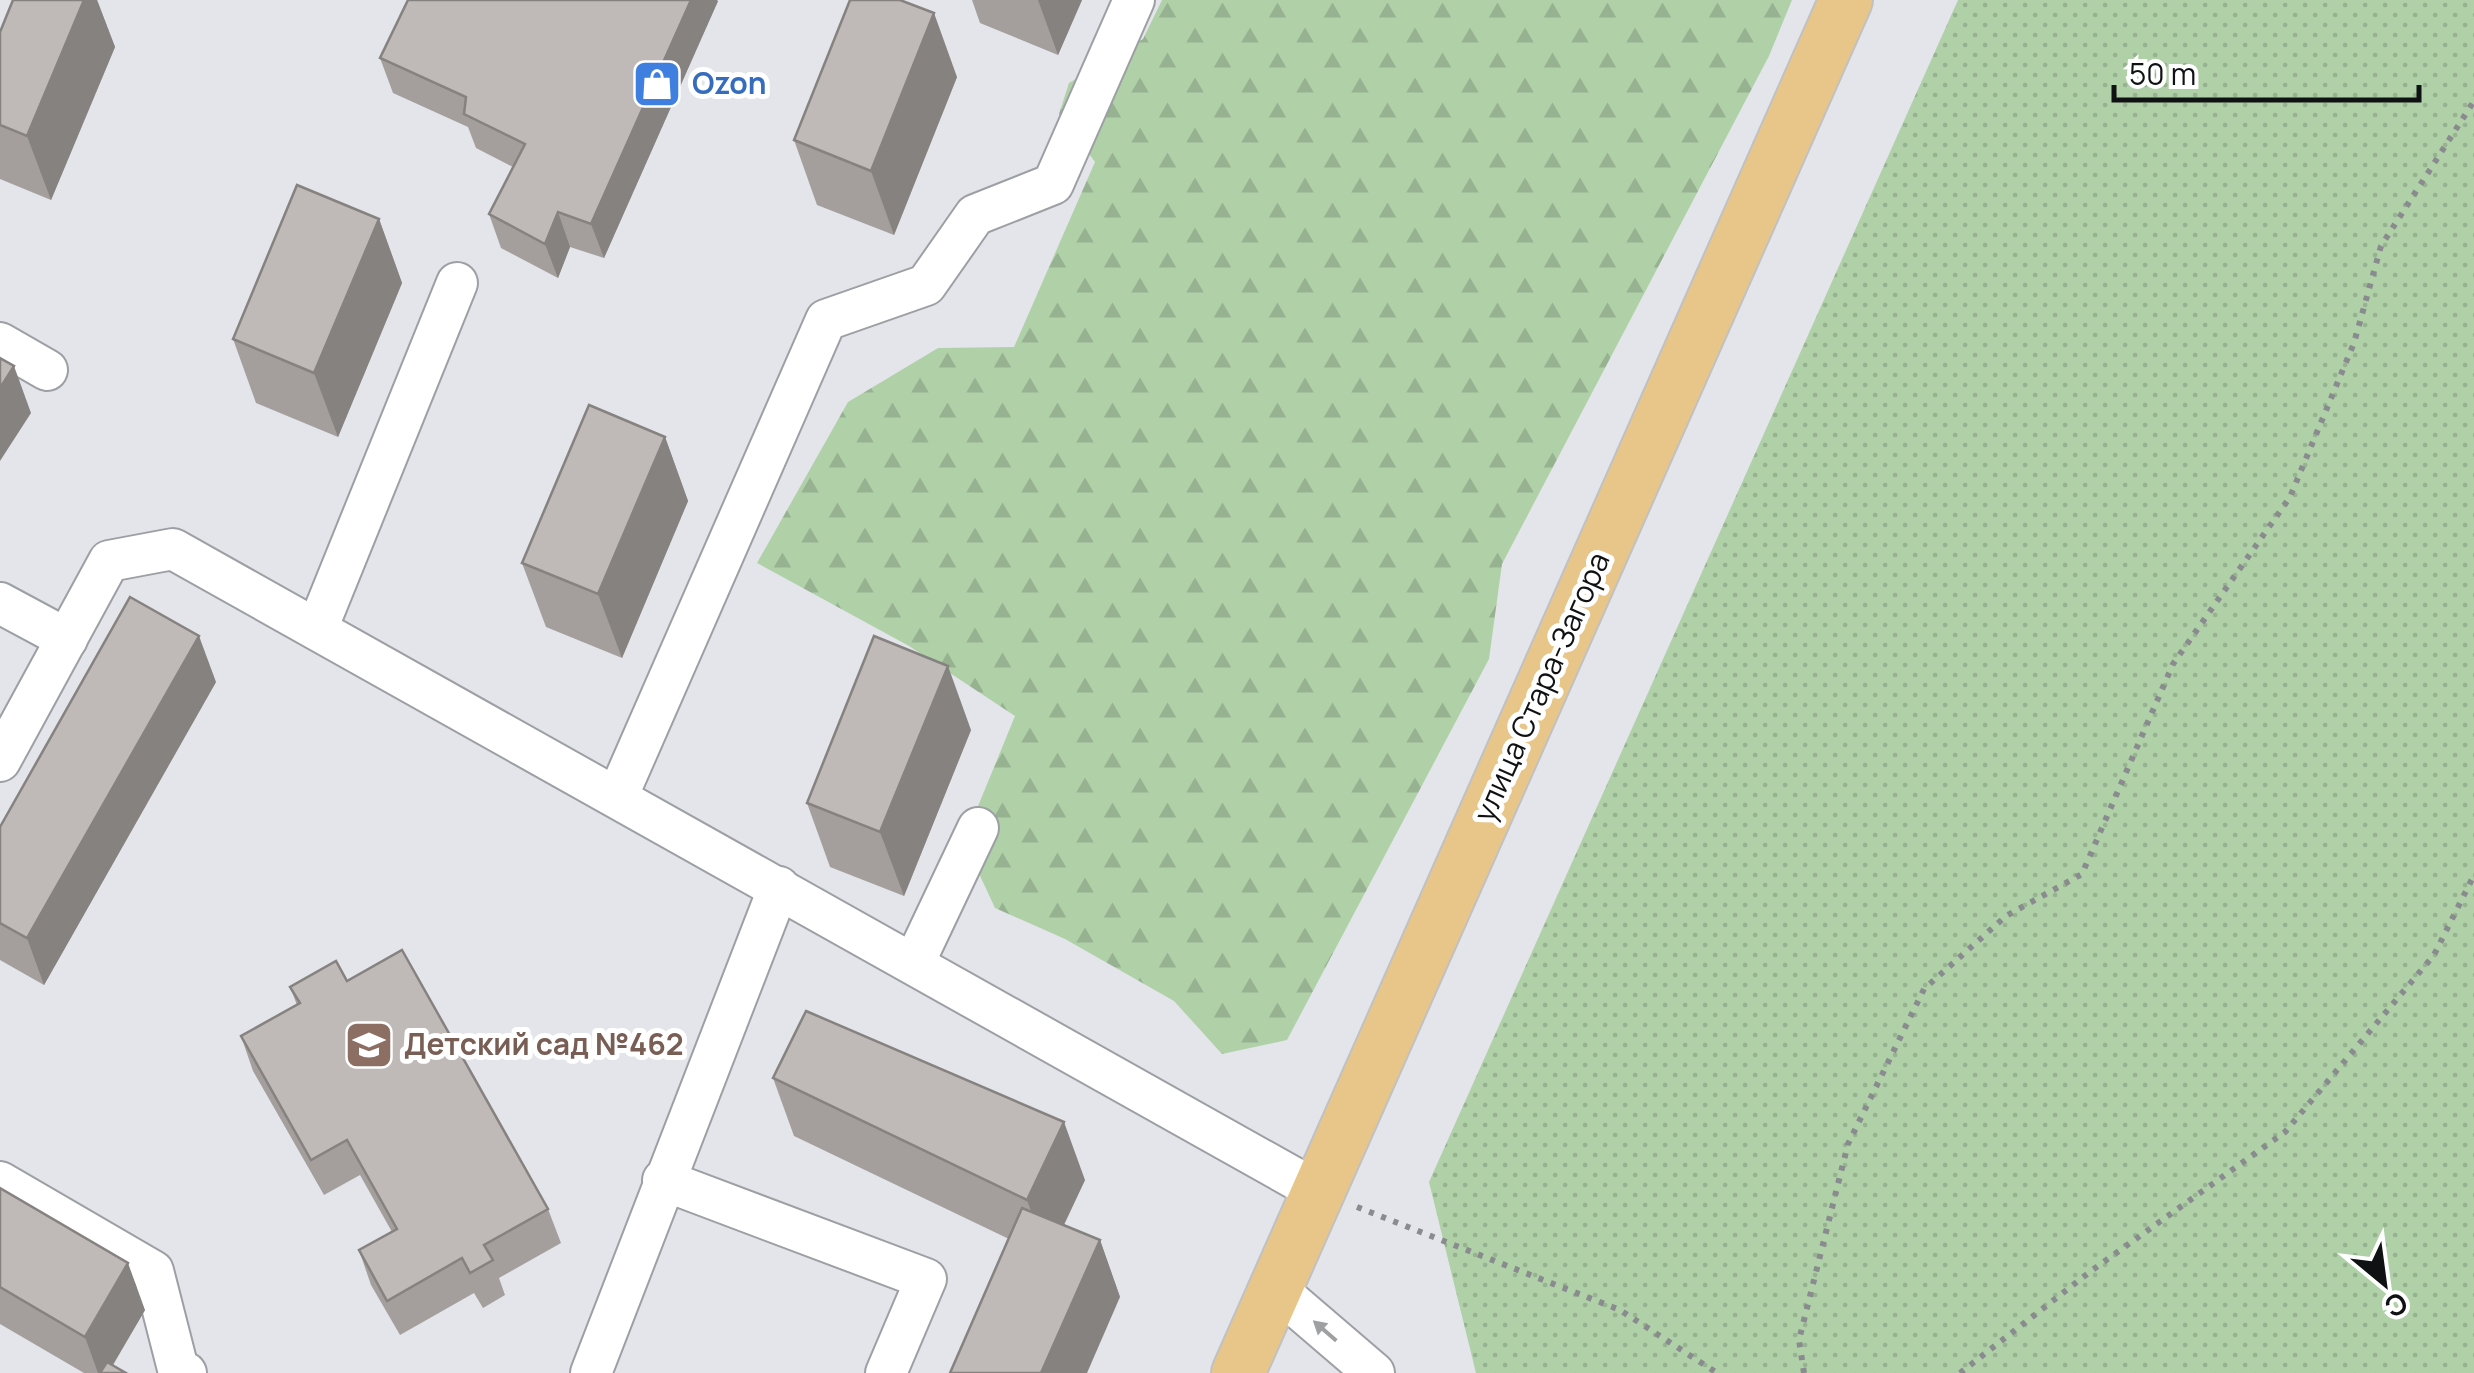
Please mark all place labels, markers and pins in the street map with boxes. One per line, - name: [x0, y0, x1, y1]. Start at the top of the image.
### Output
- shop icon: Ozon: [631, 58, 683, 110]
- place label: Ozon: [692, 62, 767, 103]
- school or university icon: Детский сад №462: [343, 1019, 395, 1071]
- place label: Детский сад №462: [404, 1023, 684, 1064]

